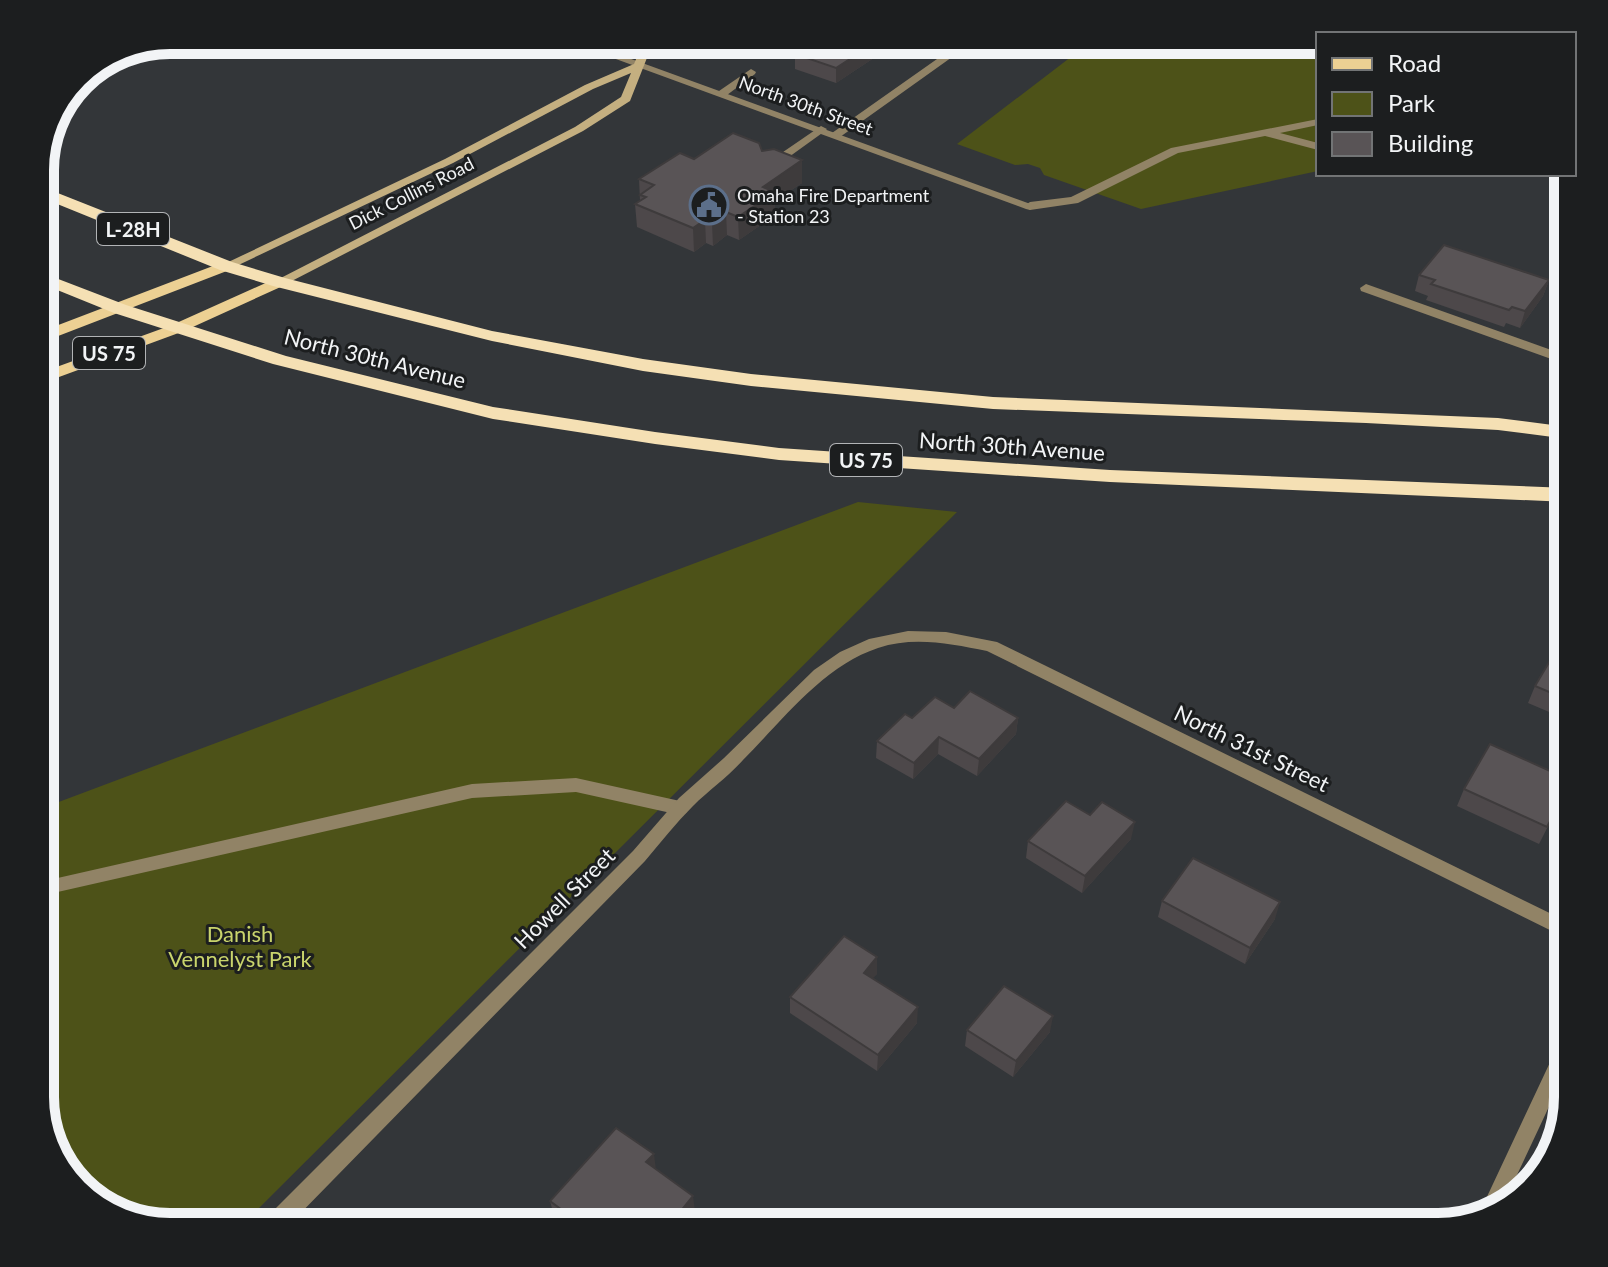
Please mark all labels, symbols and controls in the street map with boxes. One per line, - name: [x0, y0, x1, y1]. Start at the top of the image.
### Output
- legend: [1316, 32, 1576, 176]
- text: Road: [1388, 48, 1441, 77]
- street label: North 30th Street: [736, 71, 876, 140]
- text: Park: [1388, 88, 1436, 117]
- text: Building: [1388, 128, 1473, 157]
- street label: Dick Collins Road: [345, 152, 477, 234]
- public building icon: Omaha Fire Department - Station 23: [688, 184, 730, 226]
- place label: Omaha Fire Department - Station 23: [737, 184, 930, 227]
- road number: L-28H: [97, 213, 169, 245]
- street label: North 30th Avenue: [281, 322, 469, 394]
- road number: US 75: [73, 337, 145, 369]
- street label: North 30th Avenue: [918, 426, 1106, 466]
- road number: US 75: [830, 444, 902, 476]
- street label: North 31st Street: [1170, 699, 1334, 797]
- street label: Howell Street: [508, 842, 620, 954]
- park label: Danish Vennelyst Park: [168, 920, 313, 972]

